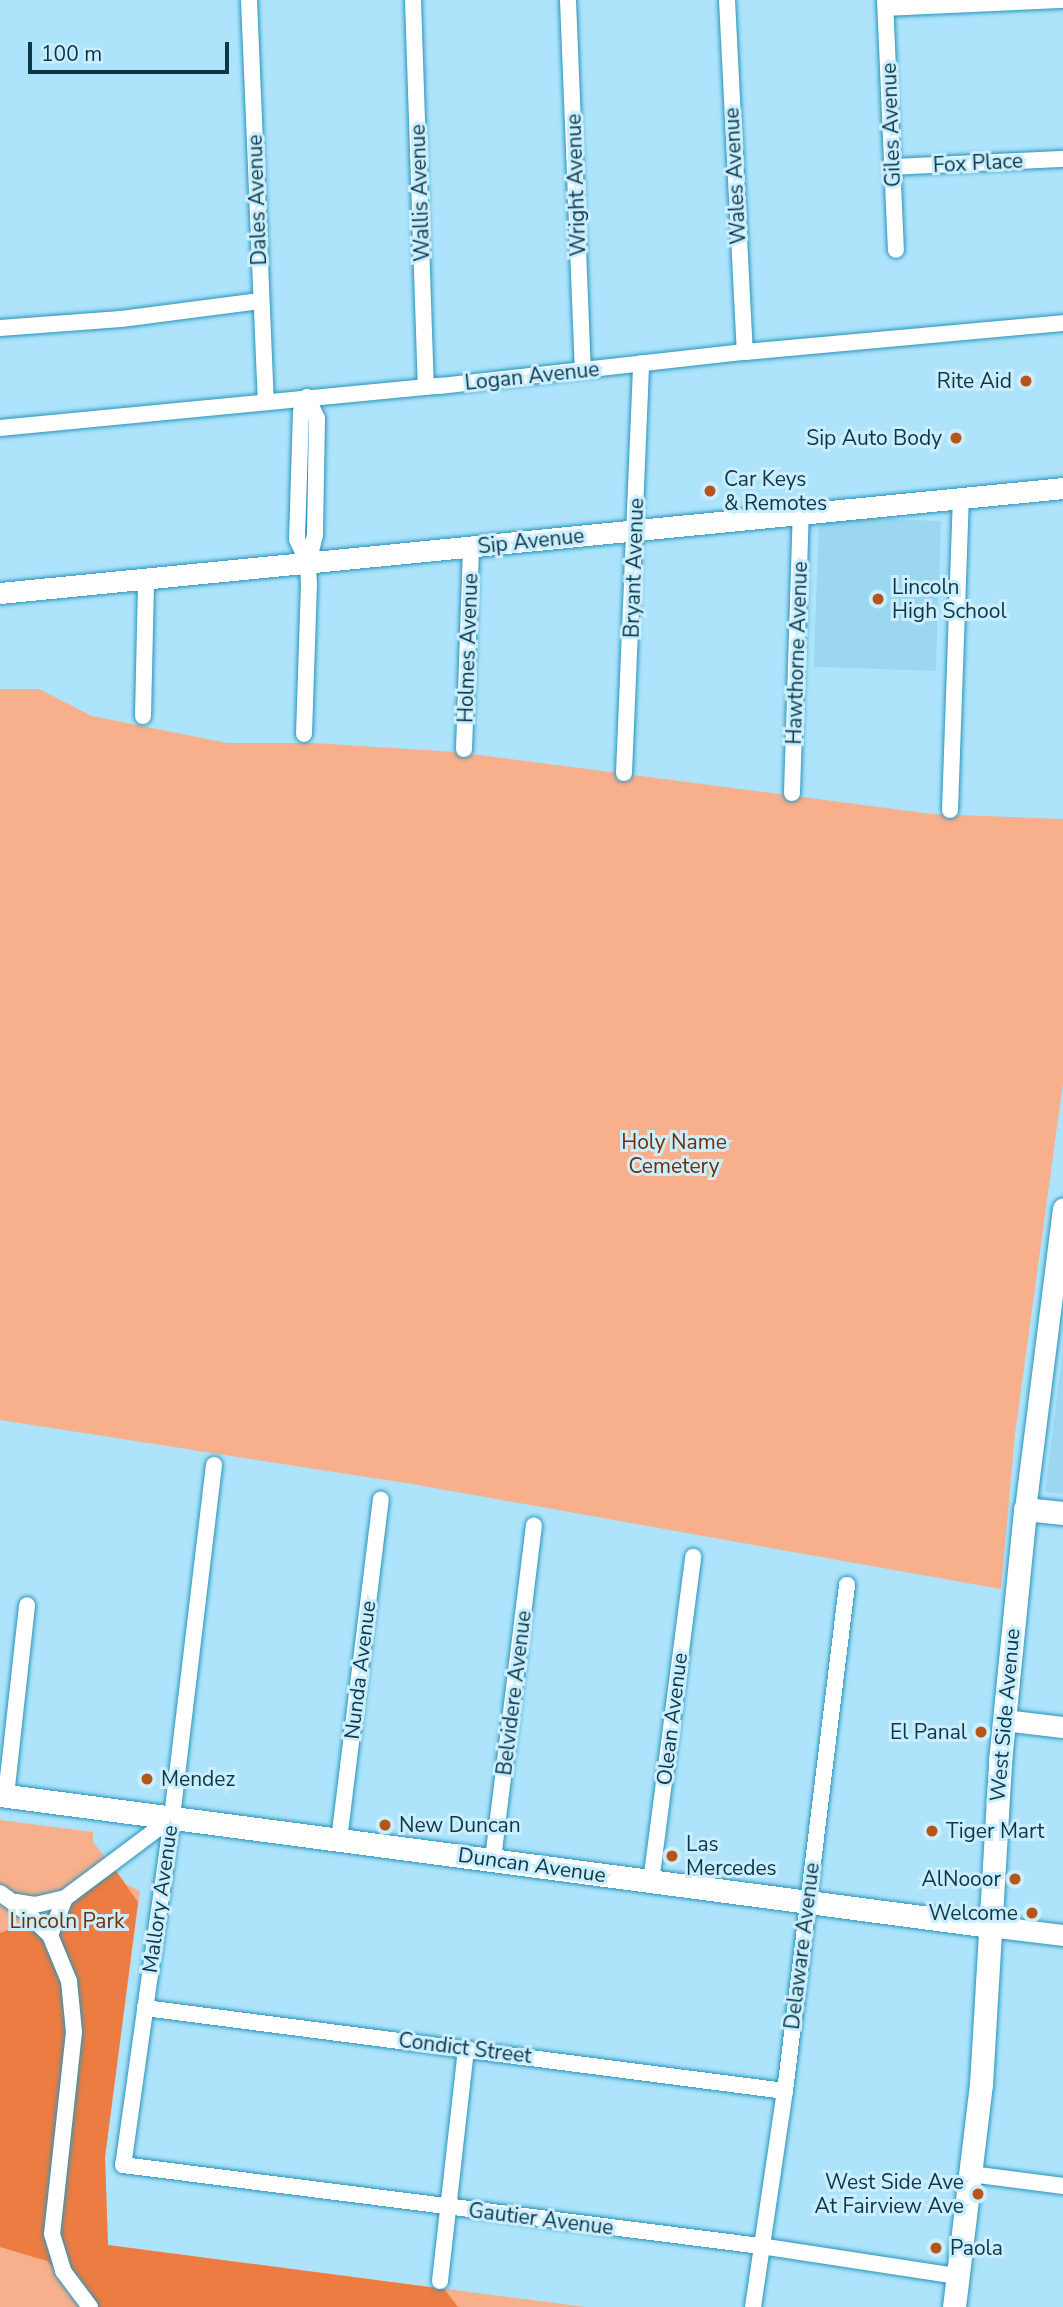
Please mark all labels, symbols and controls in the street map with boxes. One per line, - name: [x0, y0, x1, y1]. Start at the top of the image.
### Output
- scale bar: [32, 28, 233, 72]
- text: 100 m: [41, 40, 102, 68]
- street label: Giles Avenue: [876, 62, 906, 188]
- street label: Wales Avenue: [719, 107, 751, 245]
- street label: Wright Avenue: [561, 113, 591, 257]
- street label: Wallis Avenue: [405, 124, 435, 262]
- street label: Dales Avenue: [242, 134, 272, 266]
- street label: Fox Place: [932, 148, 1024, 178]
- street label: Logan Avenue: [463, 356, 601, 396]
- place label: Rite Aid: [937, 368, 1012, 394]
- marker: Rite Aid: [1018, 373, 1034, 389]
- place label: Sip Auto Body: [806, 425, 942, 451]
- marker: Sip Auto Body: [948, 430, 964, 446]
- place label: Car Keys & Remotes: [724, 466, 827, 516]
- marker: Car Keys & Remotes: [702, 483, 718, 499]
- street label: Bryant Avenue: [619, 498, 649, 638]
- street label: Sip Avenue: [477, 523, 585, 559]
- street label: Hawthorne Avenue: [781, 561, 813, 745]
- street label: Holmes Avenue: [453, 573, 483, 723]
- place label: Lincoln High School: [892, 574, 1007, 624]
- marker: Lincoln High School: [870, 591, 886, 607]
- park label: Holy Name Cemetery: [621, 1129, 727, 1179]
- street label: Nunda Avenue: [339, 1599, 381, 1741]
- street label: Belvidere Avenue: [491, 1609, 537, 1777]
- street label: West Side Avenue: [985, 1627, 1025, 1803]
- street label: Olean Avenue: [651, 1651, 693, 1787]
- place label: El Panal: [890, 1719, 967, 1745]
- marker: El Panal: [973, 1724, 989, 1740]
- place label: Mendez: [161, 1766, 235, 1792]
- marker: Mendez: [139, 1771, 155, 1787]
- place label: New Duncan: [399, 1812, 521, 1838]
- marker: New Duncan: [377, 1817, 393, 1833]
- place label: Tiger Mart: [946, 1818, 1044, 1844]
- marker: Tiger Mart: [924, 1823, 940, 1839]
- street label: Mallory Avenue: [137, 1824, 183, 1974]
- place label: Las Mercedes: [686, 1831, 777, 1881]
- street label: Duncan Avenue: [457, 1842, 607, 1888]
- marker: Las Mercedes: [664, 1848, 680, 1864]
- street label: Delaware Avenue: [779, 1861, 825, 2031]
- place label: AlNooor: [921, 1866, 1001, 1892]
- marker: AlNooor: [1007, 1871, 1023, 1887]
- place label: Welcome: [928, 1900, 1018, 1926]
- marker: Welcome: [1024, 1905, 1040, 1921]
- park label: Lincoln Park: [10, 1908, 124, 1934]
- street label: Condict Street: [397, 2027, 533, 2069]
- place label: West Side Ave At Fairview Ave: [815, 2169, 964, 2219]
- marker: West Side Ave At Fairview Ave: [970, 2186, 986, 2202]
- street label: Gautier Avenue: [467, 2198, 615, 2240]
- place label: Paola: [950, 2235, 1003, 2261]
- marker: Paola: [928, 2240, 944, 2256]

